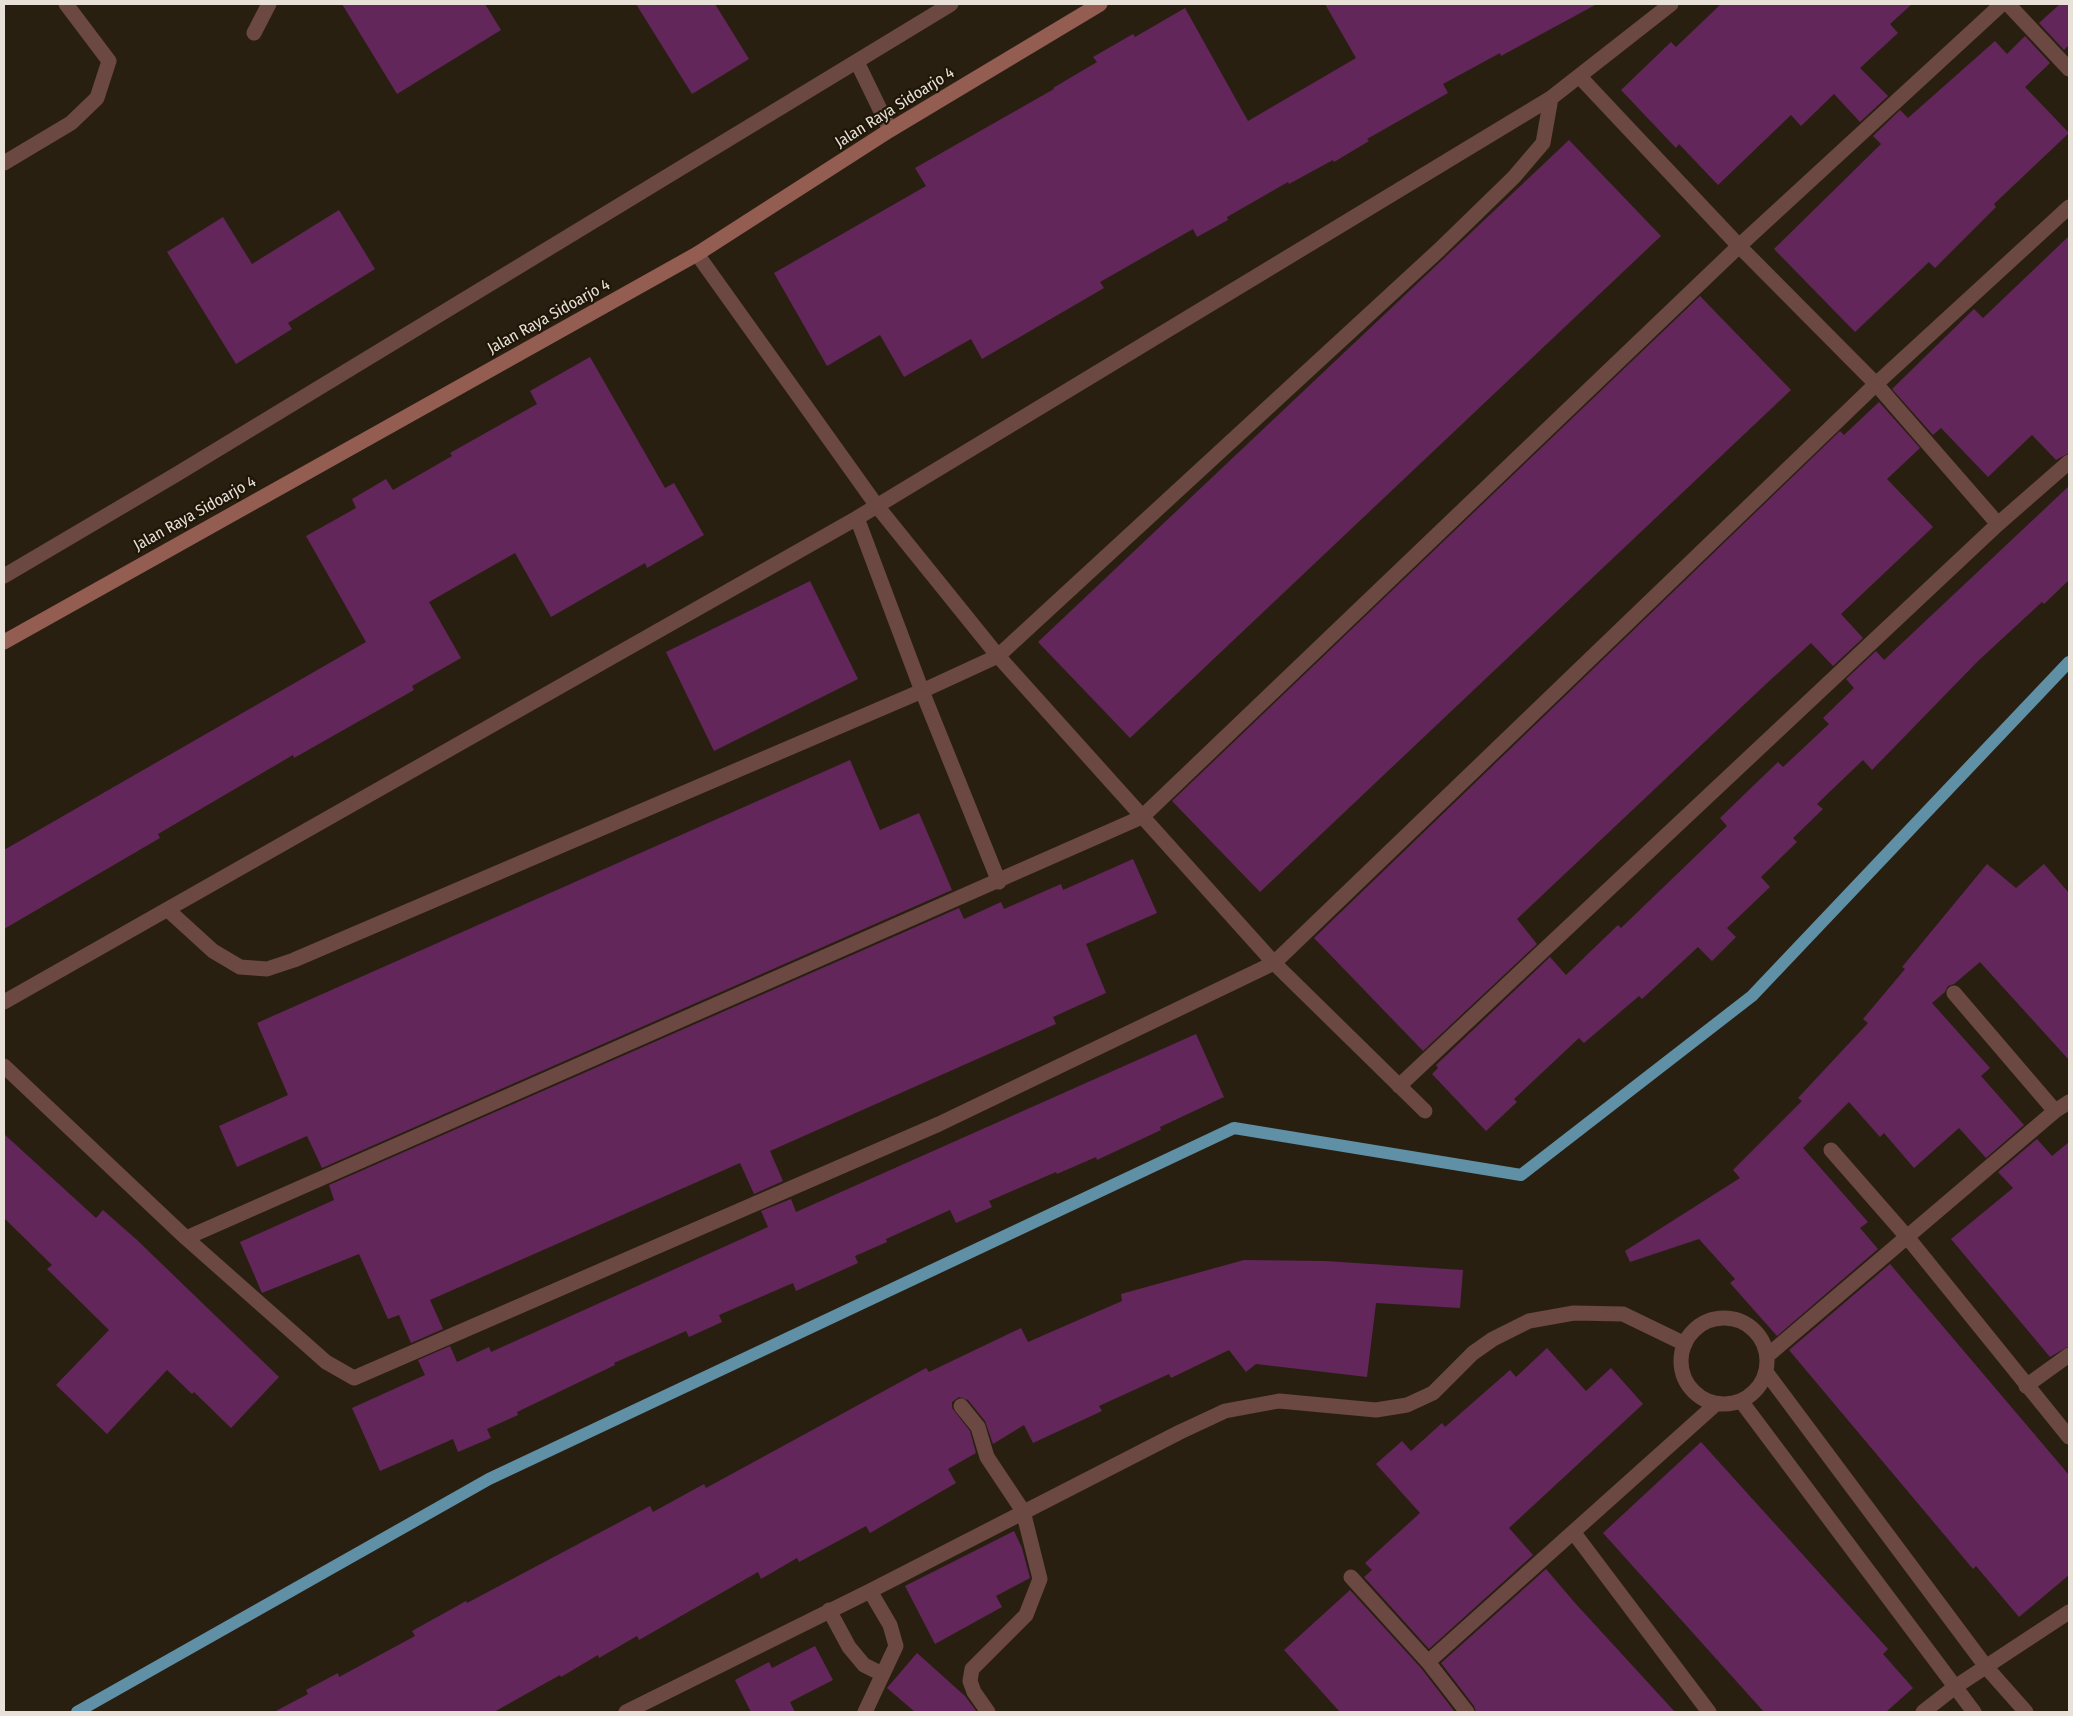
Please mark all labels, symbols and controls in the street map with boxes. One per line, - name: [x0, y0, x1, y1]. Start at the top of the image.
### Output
- street label: Jalan Raya Sidoarjo 4: [832, 64, 958, 152]
- street label: Jalan Raya Sidoarjo 4: [484, 275, 614, 359]
- street label: Jalan Raya Sidoarjo 4: [130, 472, 260, 556]

